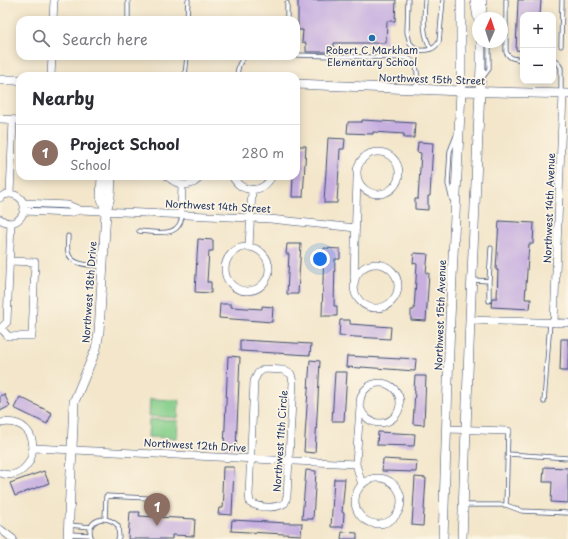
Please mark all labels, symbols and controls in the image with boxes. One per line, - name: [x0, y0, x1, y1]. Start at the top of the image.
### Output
- north arrow: [472, 12, 508, 48]
- map controls: [520, 12, 556, 84]
- button: +: [520, 12, 556, 48]
- search box: [16, 16, 300, 60]
- icon: search: [30, 27, 52, 49]
- text: Search here: [62, 27, 148, 50]
- marker: Robert C Markham Elementary School: [367, 33, 377, 43]
- place label: Robert C Markham Elementary School: [326, 42, 418, 69]
- button: −: [520, 48, 556, 84]
- street label: Northwest 15th Street: [378, 69, 486, 88]
- text: Nearby: [32, 85, 94, 111]
- text: Project School: [70, 132, 180, 155]
- text: 1: [42, 143, 48, 162]
- text: 280 m: [242, 143, 284, 162]
- street label: Northwest 14th Avenue: [539, 152, 558, 263]
- text: School: [70, 155, 111, 174]
- street label: Northwest 14th Street: [165, 195, 271, 216]
- street label: Northwest 18th Drive: [77, 241, 100, 343]
- your location: [310, 249, 330, 269]
- street label: Northwest 15th Avenue: [430, 259, 449, 371]
- street label: Northwest 11th Circle: [268, 389, 291, 492]
- street label: Northwest 12th Drive: [143, 434, 247, 455]
- pin: 1: [144, 493, 170, 526]

